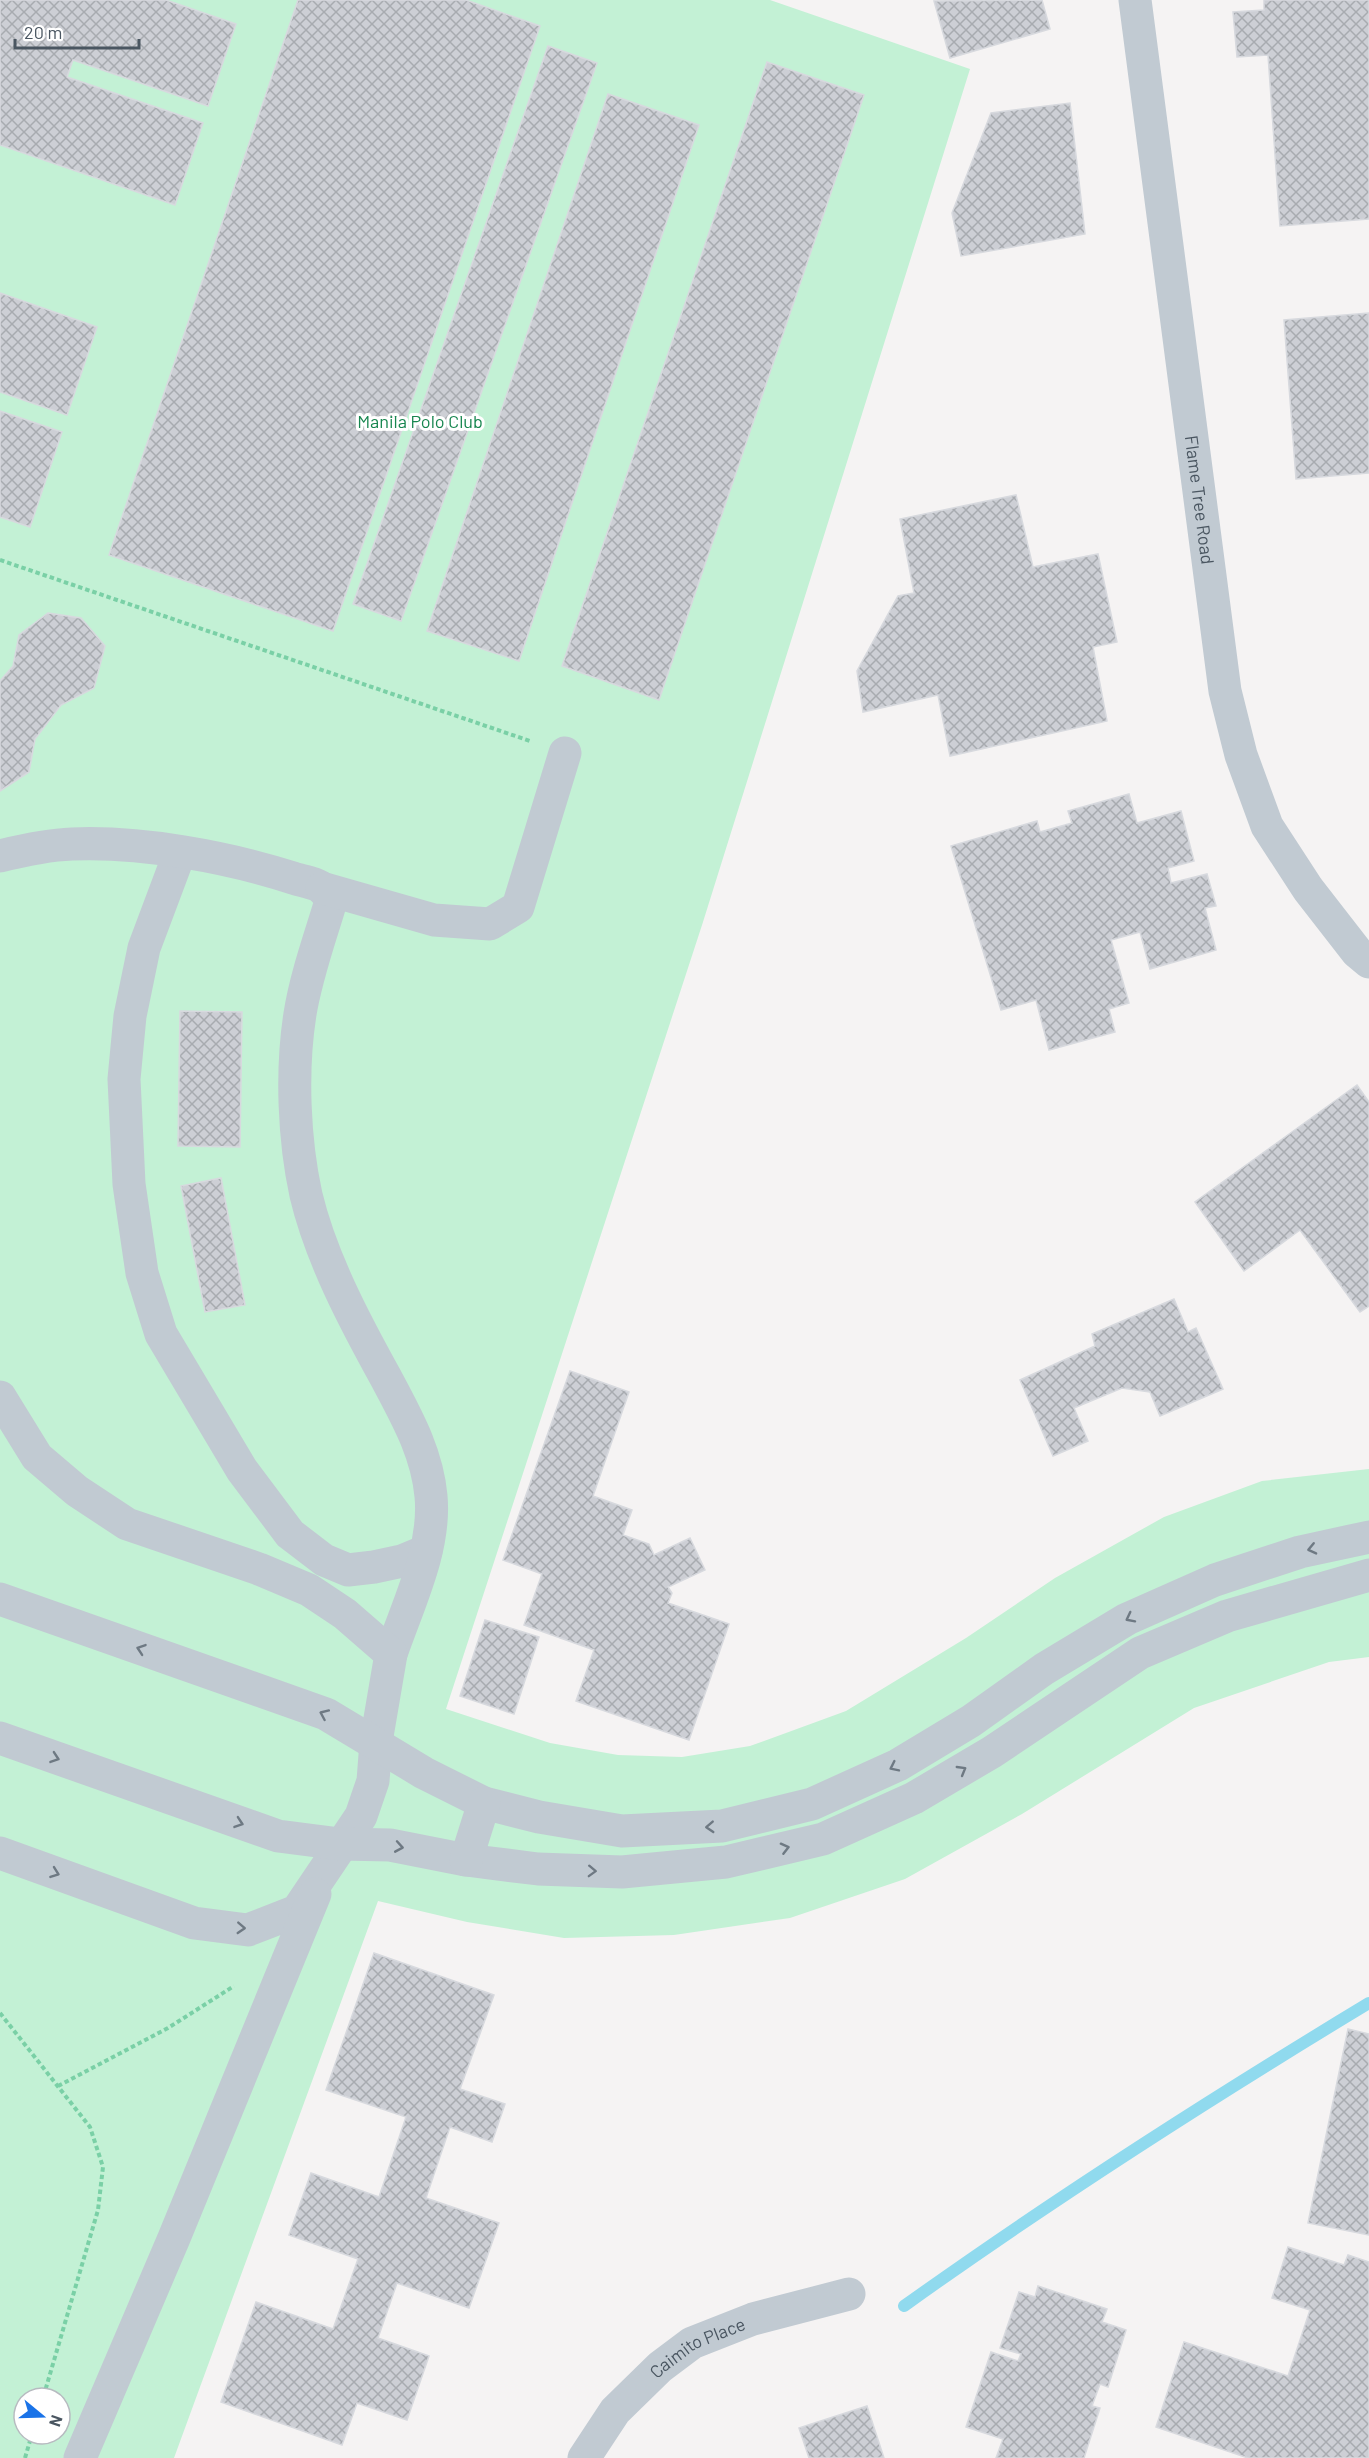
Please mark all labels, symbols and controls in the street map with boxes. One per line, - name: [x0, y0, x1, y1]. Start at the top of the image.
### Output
- scale bar: [15, 12, 140, 50]
- text: 20 m: [24, 21, 62, 43]
- park label: Manila Polo Club: [357, 410, 483, 432]
- street label: Flame Tree Road: [1181, 434, 1219, 566]
- one-way arrow: [1307, 1542, 1317, 1555]
- one-way arrow: [1125, 1611, 1136, 1623]
- one-way arrow: [136, 1643, 147, 1656]
- one-way arrow: [320, 1709, 331, 1721]
- one-way arrow: [49, 1750, 60, 1763]
- one-way arrow: [890, 1760, 901, 1771]
- one-way arrow: [956, 1765, 966, 1777]
- one-way arrow: [233, 1815, 244, 1828]
- one-way arrow: [705, 1820, 714, 1833]
- one-way arrow: [393, 1840, 403, 1853]
- one-way arrow: [780, 1842, 790, 1855]
- one-way arrow: [587, 1864, 596, 1877]
- one-way arrow: [49, 1865, 60, 1878]
- one-way arrow: [237, 1921, 246, 1934]
- street label: Caimito Place: [645, 2312, 748, 2382]
- north arrow: [12, 2386, 72, 2446]
- text: N: [46, 2413, 67, 2429]

